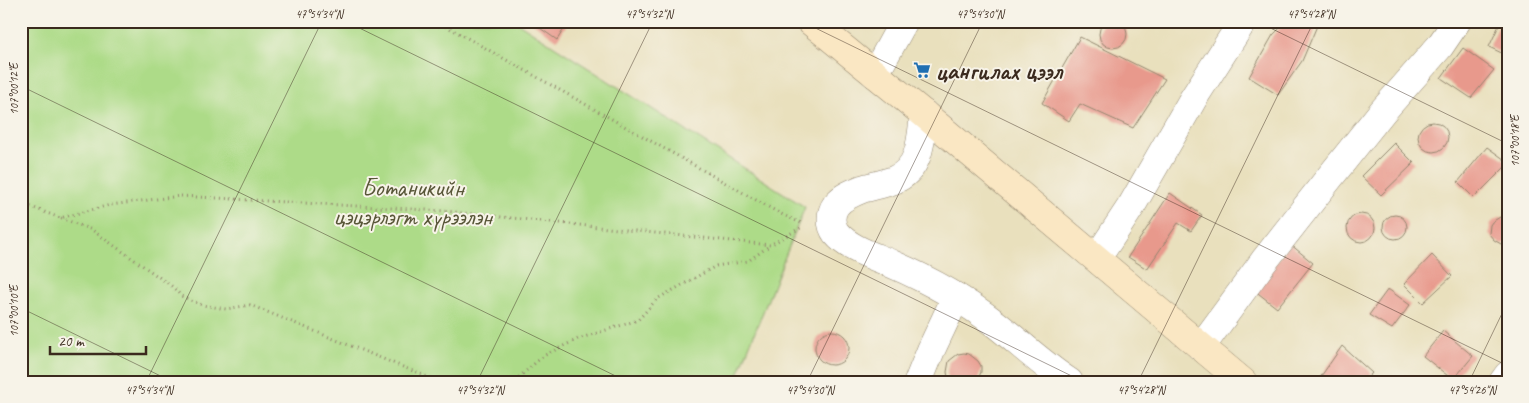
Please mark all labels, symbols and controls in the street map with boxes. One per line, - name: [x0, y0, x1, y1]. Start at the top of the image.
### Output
- text: 47°54'34"N: [295, 6, 344, 22]
- text: 47°54'32"N: [625, 6, 674, 22]
- text: 47°54'30"N: [956, 6, 1005, 22]
- text: 47°54'28"N: [1287, 6, 1336, 22]
- place label: цангилах цээл: [936, 55, 1064, 87]
- supermarket icon: цангилах цээл: [912, 60, 932, 80]
- text: 107°00'12"E: [6, 61, 22, 115]
- text: 107°00'18"E: [1507, 113, 1523, 167]
- park label: Ботаникийн цэцэрлэгт хүрээлэн: [334, 172, 494, 233]
- text: 107°00'10"E: [6, 283, 22, 337]
- scale bar: [50, 323, 146, 355]
- text: 20 m: [58, 332, 85, 351]
- text: 47°54'34"N: [125, 382, 174, 398]
- text: 47°54'32"N: [456, 382, 505, 398]
- text: 47°54'30"N: [786, 382, 835, 398]
- text: 47°54'28"N: [1117, 382, 1166, 398]
- text: 47°54'26"N: [1448, 382, 1497, 398]

